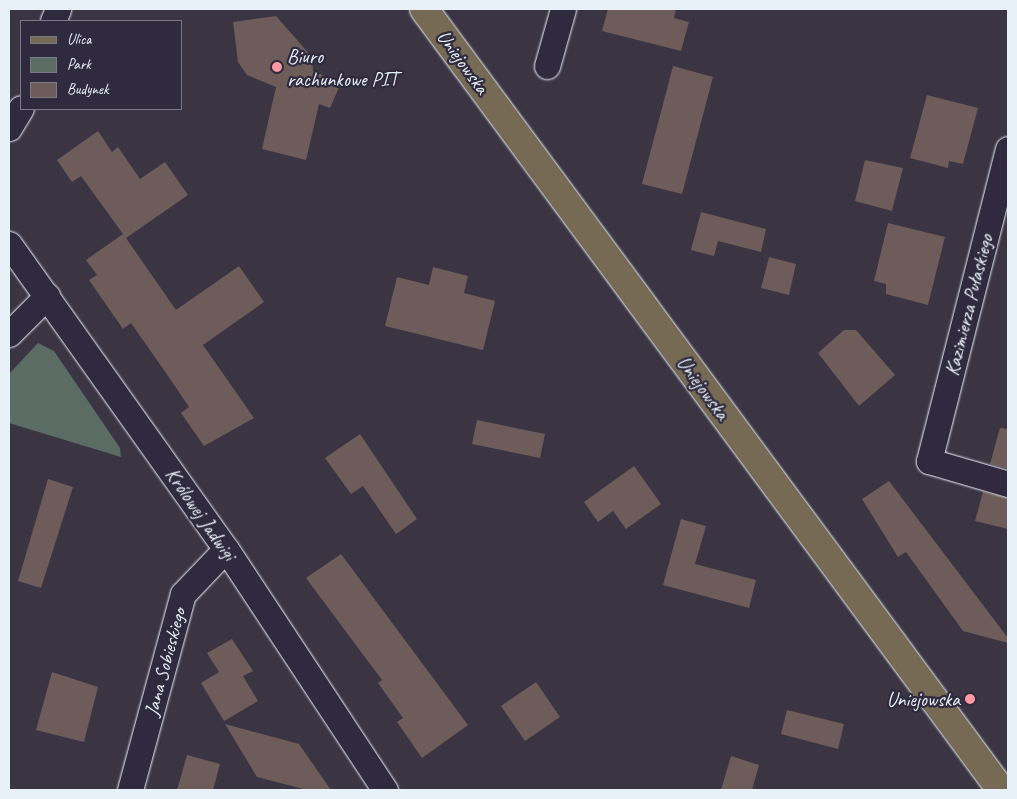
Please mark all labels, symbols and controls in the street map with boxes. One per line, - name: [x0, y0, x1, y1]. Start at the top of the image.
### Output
- legend: [20, 20, 182, 110]
- street label: Uniejowska: [432, 25, 494, 99]
- text: Ulica: [67, 30, 91, 49]
- place label: Biuro rachunkowe PIT: [287, 44, 398, 91]
- text: Park: [67, 55, 91, 74]
- marker: Biuro rachunkowe PIT: [271, 61, 283, 73]
- text: Budynek: [67, 80, 108, 99]
- street label: Kazimierza Pułaskiego: [940, 232, 998, 378]
- street label: Uniejowska: [672, 351, 734, 425]
- street label: Królowej Jadwigi: [160, 463, 242, 565]
- street label: Jana Sobieskiego: [139, 605, 191, 719]
- place label: Uniejowska: [887, 687, 960, 711]
- marker: Uniejowska: [964, 693, 976, 705]

